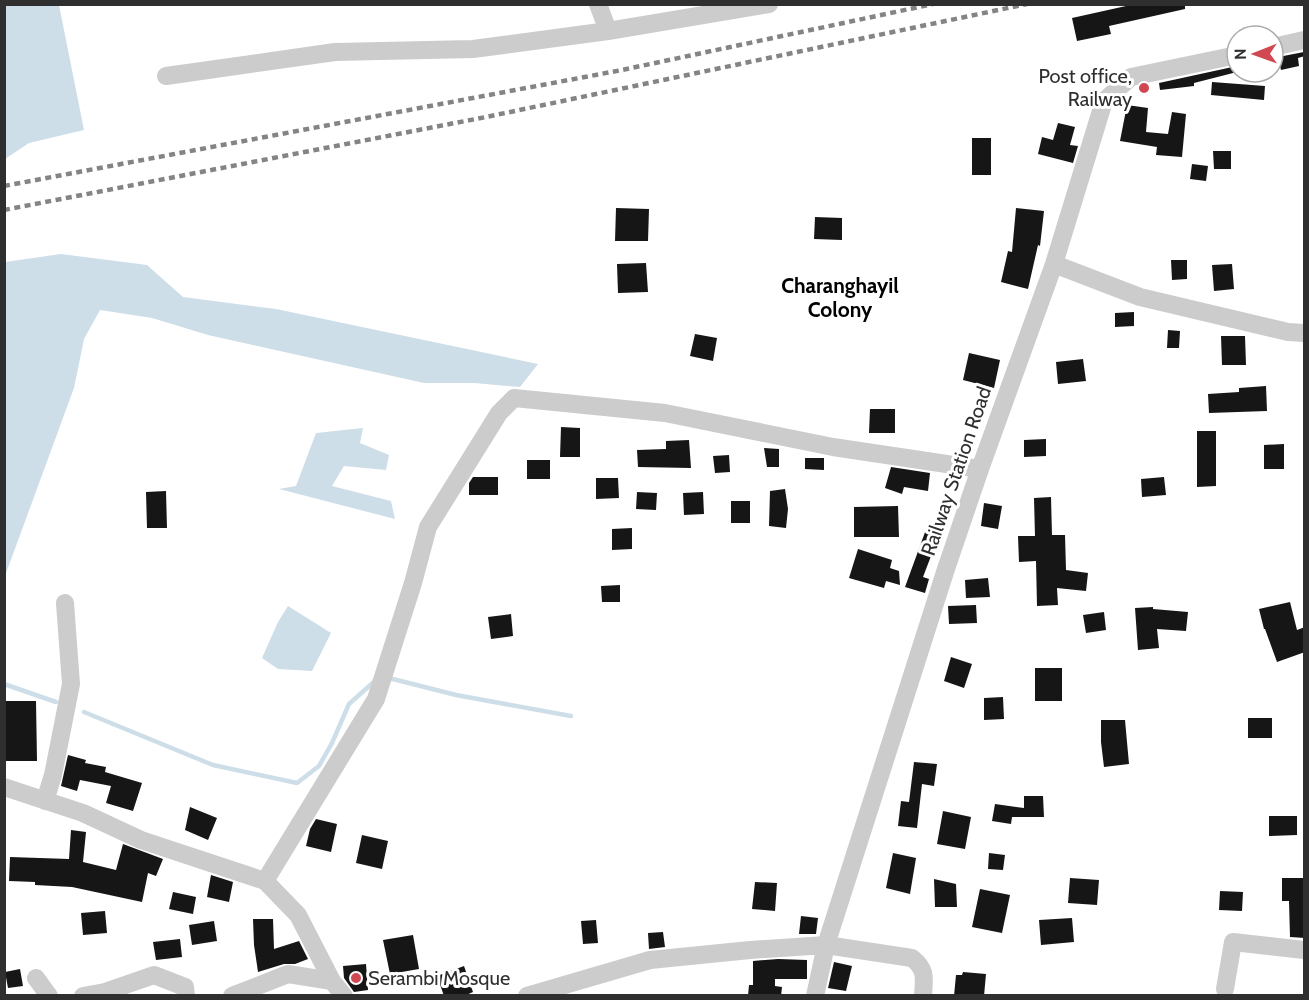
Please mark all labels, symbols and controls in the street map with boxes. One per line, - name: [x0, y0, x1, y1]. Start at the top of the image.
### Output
- north arrow: [1225, 24, 1285, 84]
- text: N: [1231, 48, 1250, 60]
- place label: Post office, Railway: [1038, 64, 1132, 111]
- marker: Post office, Railway: [1137, 81, 1151, 95]
- district label: Charanghayil Colony: [781, 273, 899, 322]
- street label: Railway Station Road: [916, 383, 996, 559]
- place label: Serambi Mosque: [368, 966, 510, 990]
- marker: Serambi Mosque: [349, 971, 363, 985]

